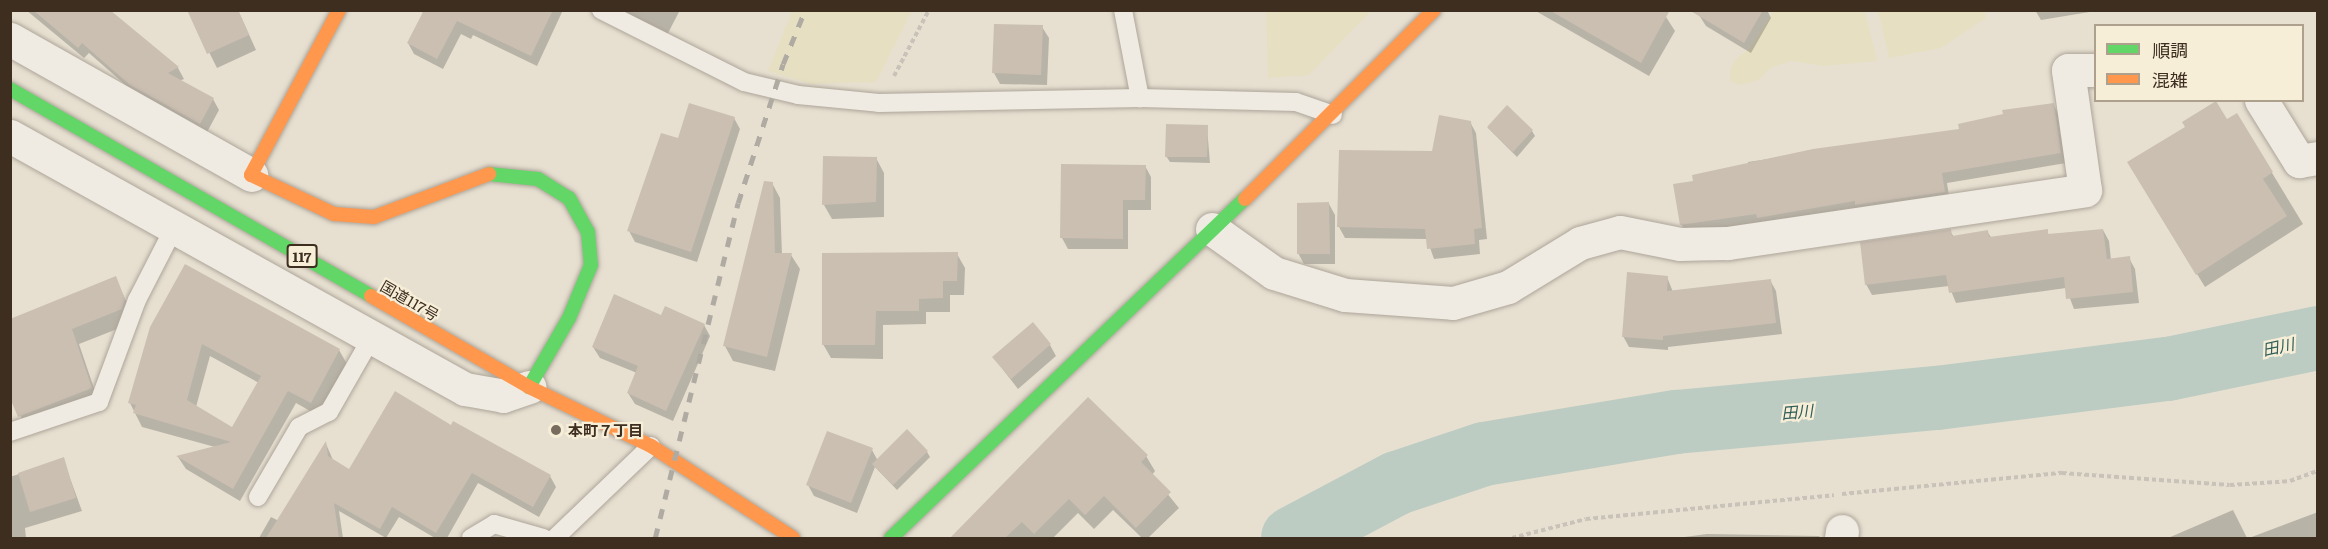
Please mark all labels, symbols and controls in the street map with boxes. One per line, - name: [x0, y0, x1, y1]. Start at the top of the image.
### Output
- legend: [2094, 24, 2304, 102]
- text: 順調: [2152, 36, 2188, 63]
- text: 混雑: [2152, 66, 2188, 93]
- road number: 117: [286, 245, 318, 267]
- street label: 国道117号: [378, 276, 442, 324]
- water label: 田川: [2260, 333, 2296, 359]
- water label: 田川: [1780, 400, 1814, 422]
- place label: 本町７丁目: [568, 421, 643, 439]
- marker: 本町７丁目: [549, 423, 563, 437]

